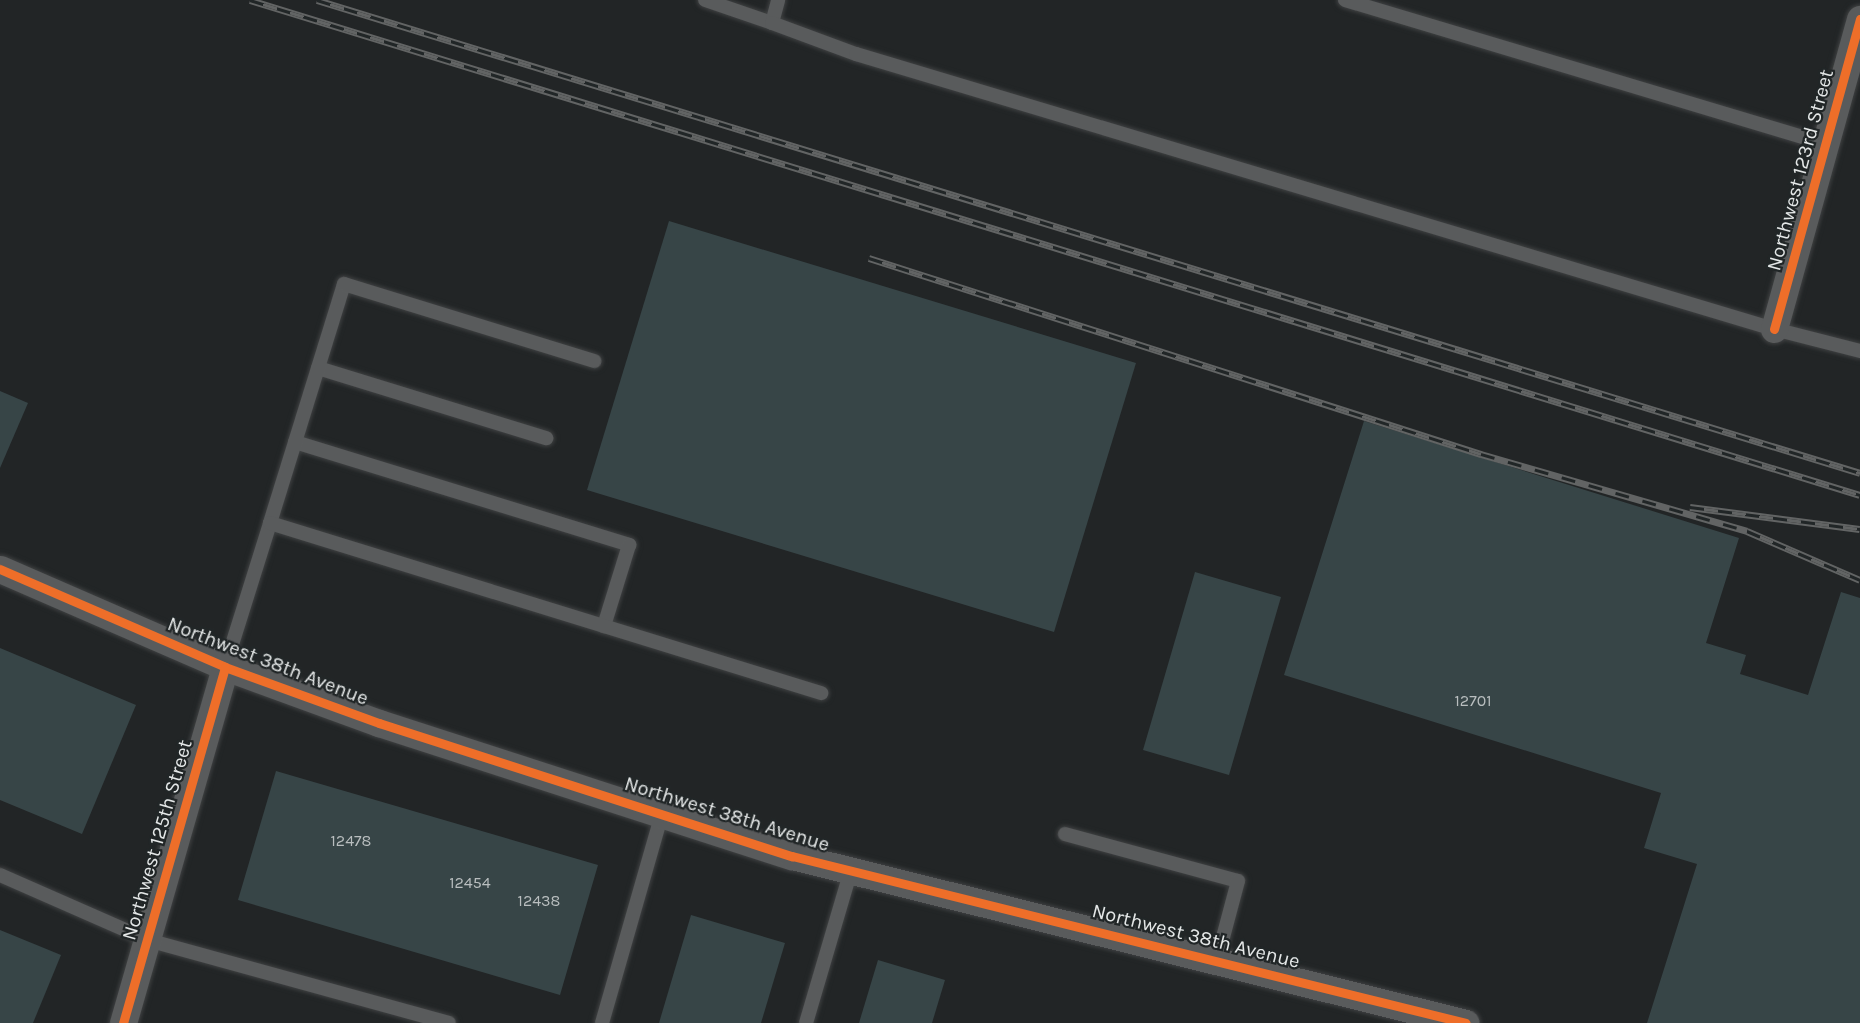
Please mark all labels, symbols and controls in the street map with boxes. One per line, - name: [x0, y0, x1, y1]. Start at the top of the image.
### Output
- street label: Northwest 123rd Street: [1762, 67, 1838, 273]
- street label: Northwest 38th Avenue: [164, 612, 372, 710]
- house number: 12701: [1455, 691, 1491, 711]
- street label: Northwest 125th Street: [117, 737, 197, 943]
- street label: Northwest 38th Avenue: [622, 771, 832, 857]
- house number: 12478: [331, 831, 371, 851]
- house number: 12454: [449, 873, 491, 893]
- house number: 12438: [518, 891, 560, 911]
- street label: Northwest 38th Avenue: [1090, 899, 1302, 973]

